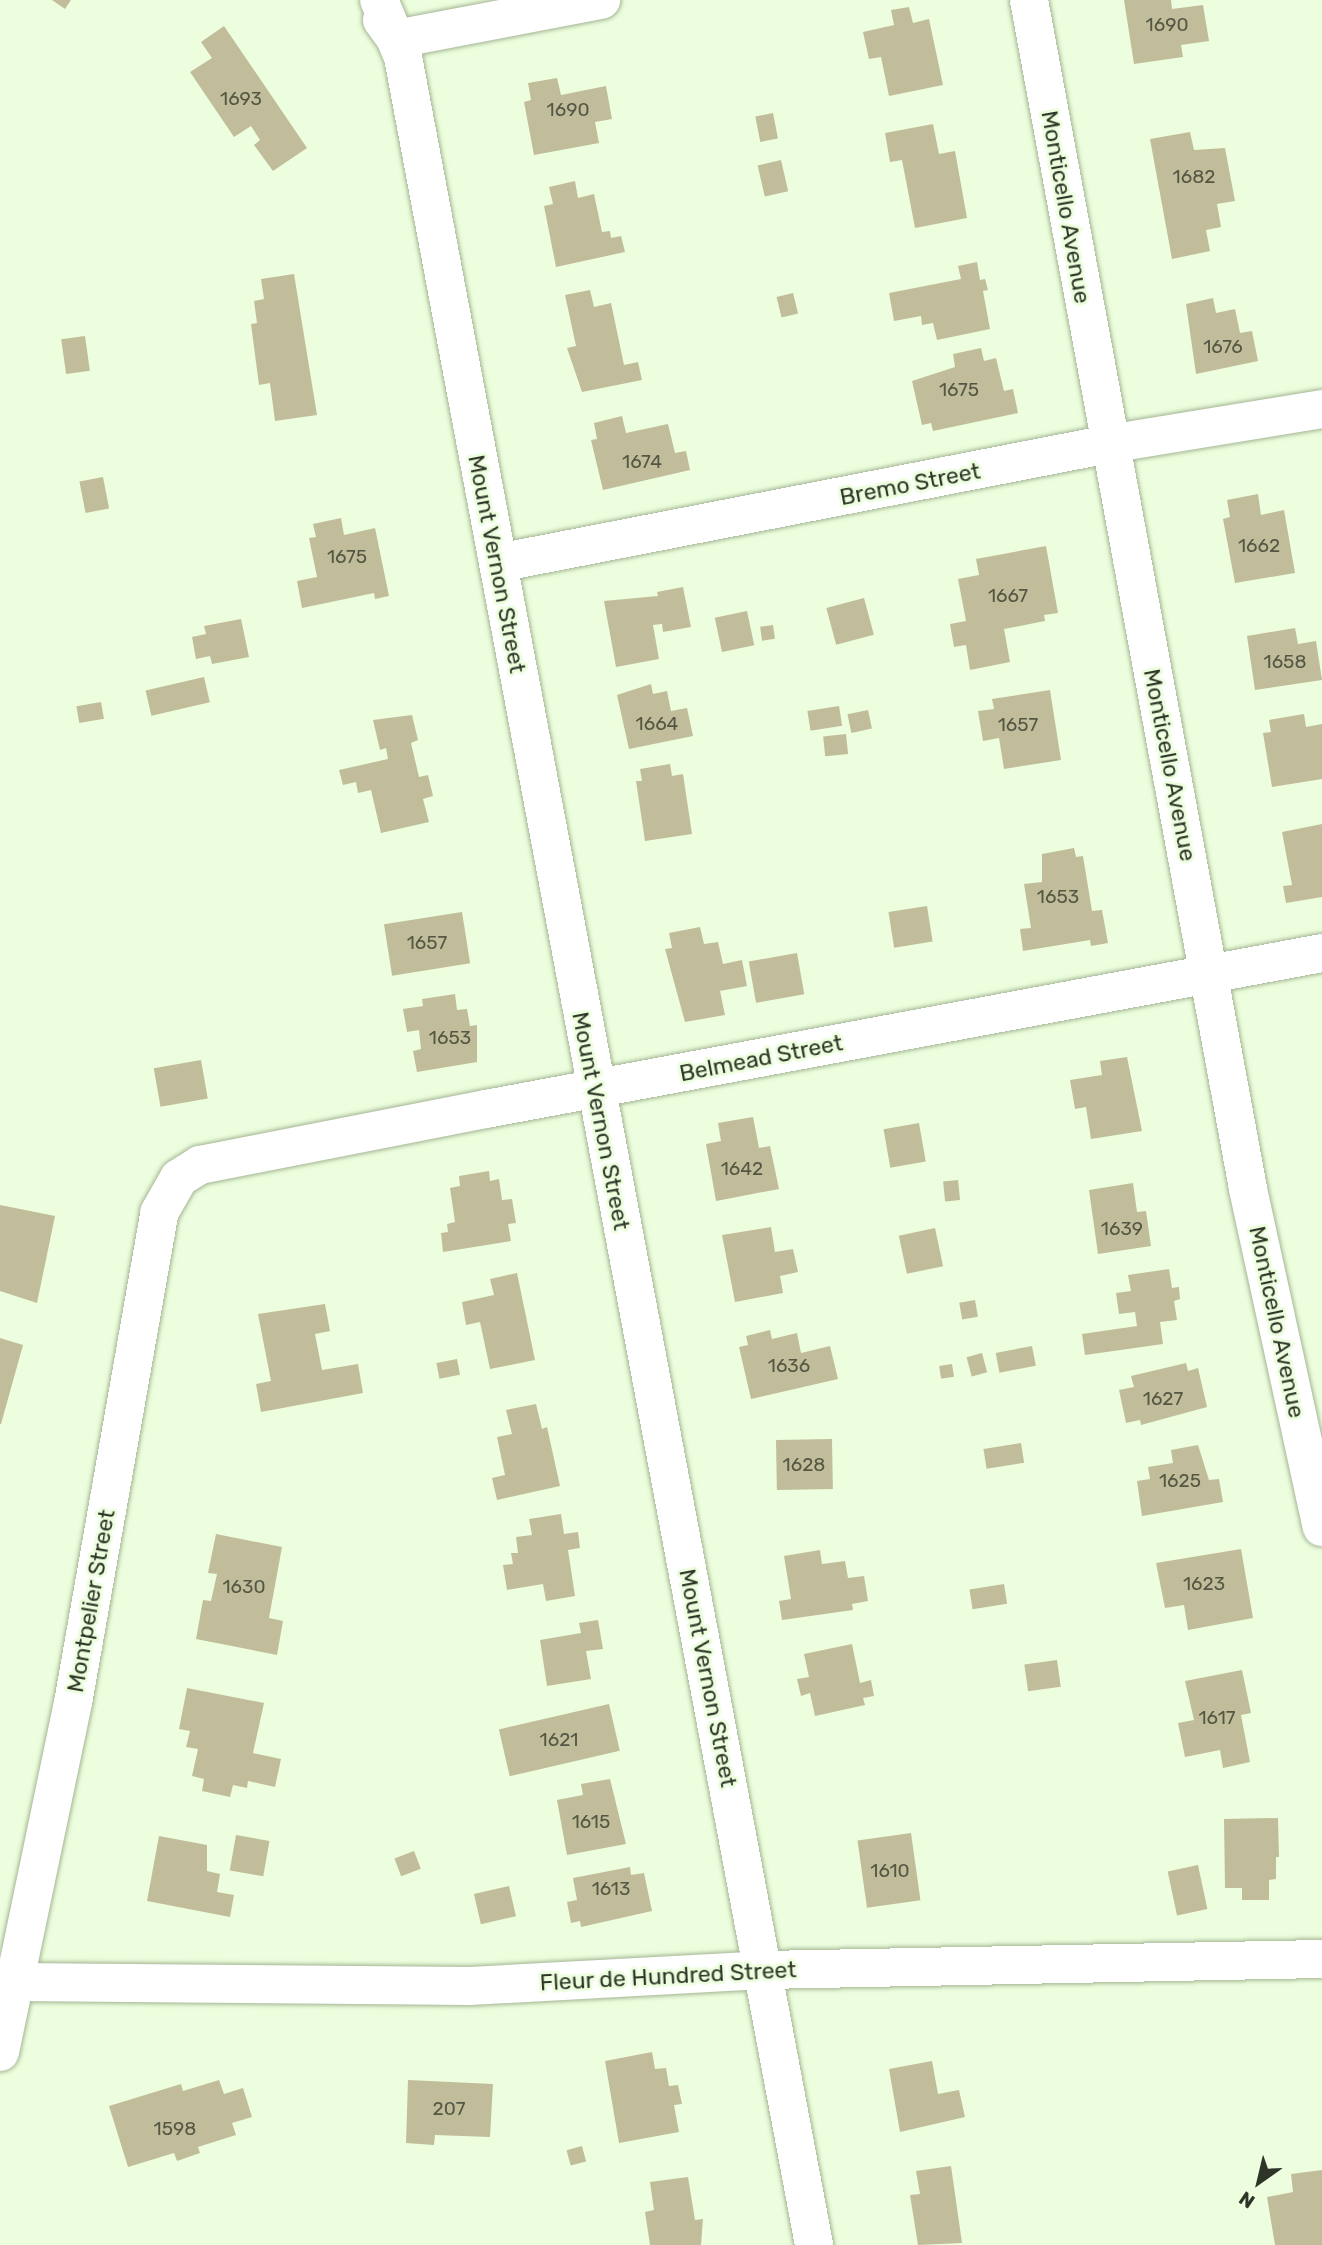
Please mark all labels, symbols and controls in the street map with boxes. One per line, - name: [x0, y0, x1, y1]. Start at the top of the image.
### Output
- house number: 1690: [1146, 14, 1188, 36]
- house number: 1693: [220, 88, 262, 110]
- house number: 1690: [547, 99, 589, 121]
- street label: Monticello Avenue: [1035, 108, 1097, 306]
- house number: 1682: [1173, 166, 1215, 188]
- house number: 1676: [1203, 336, 1243, 358]
- house number: 1675: [939, 379, 979, 401]
- house number: 1674: [622, 451, 662, 473]
- street label: Mount Vernon Street: [462, 452, 532, 676]
- street label: Bremo Street: [837, 457, 983, 511]
- house number: 1662: [1238, 535, 1280, 557]
- house number: 1675: [327, 546, 367, 568]
- house number: 1667: [988, 585, 1028, 607]
- house number: 1658: [1264, 651, 1306, 673]
- street label: Monticello Avenue: [1138, 666, 1202, 864]
- house number: 1664: [636, 713, 678, 735]
- house number: 1657: [998, 714, 1038, 736]
- house number: 1653: [1037, 886, 1079, 908]
- house number: 1657: [407, 932, 447, 954]
- street label: Mount Vernon Street: [566, 1009, 636, 1233]
- house number: 1653: [429, 1027, 471, 1049]
- street label: Belmead Street: [677, 1029, 845, 1087]
- house number: 1642: [721, 1158, 763, 1180]
- house number: 1639: [1101, 1218, 1143, 1240]
- street label: Monticello Avenue: [1243, 1223, 1311, 1421]
- house number: 1636: [768, 1355, 810, 1377]
- house number: 1627: [1143, 1388, 1183, 1410]
- house number: 1628: [783, 1454, 825, 1476]
- house number: 1625: [1159, 1470, 1201, 1492]
- street label: Montpelier Street: [61, 1507, 121, 1695]
- street label: Mount Vernon Street: [673, 1566, 743, 1790]
- house number: 1623: [1183, 1573, 1225, 1595]
- house number: 1630: [222, 1576, 266, 1598]
- house number: 1617: [1198, 1707, 1236, 1729]
- house number: 1621: [540, 1729, 578, 1751]
- house number: 1615: [572, 1811, 610, 1833]
- house number: 1610: [870, 1860, 910, 1882]
- house number: 1613: [592, 1878, 630, 1900]
- street label: Fleur de Hundred Street: [539, 1955, 797, 1997]
- house number: 207: [433, 2098, 465, 2120]
- house number: 1598: [154, 2118, 196, 2140]
- north arrow: [1224, 2147, 1294, 2217]
- text: N: [1235, 2186, 1259, 2213]

